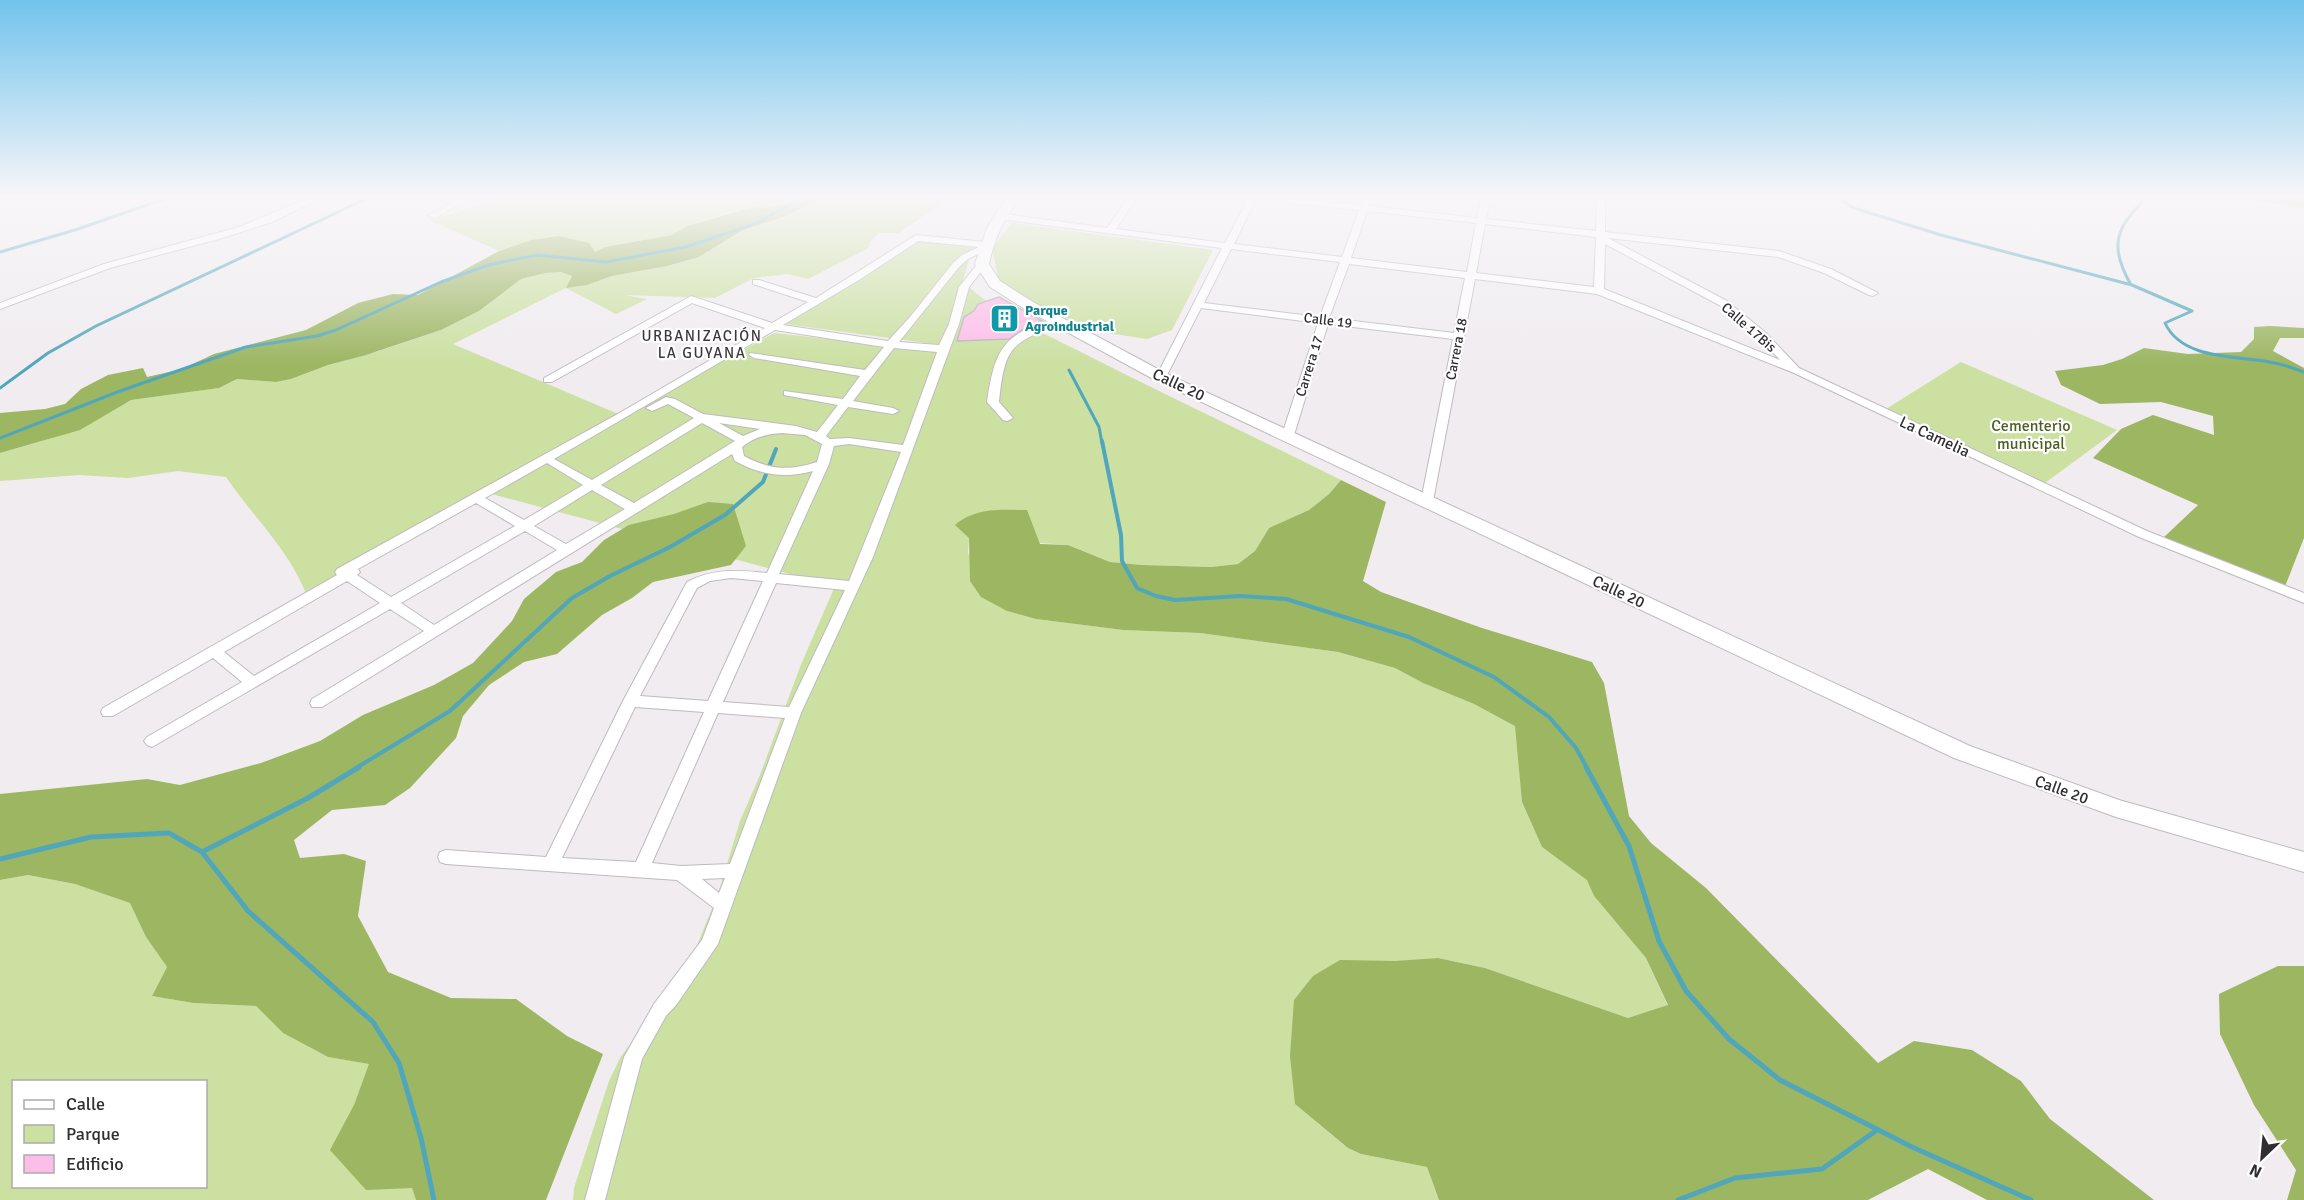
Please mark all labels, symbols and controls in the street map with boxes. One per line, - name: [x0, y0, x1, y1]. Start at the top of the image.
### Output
- street label: Calle 17Bis: [1718, 299, 1780, 356]
- building icon: Parque Agroindustrial: [988, 302, 1020, 334]
- place label: Parque Agroindustrial: [1025, 302, 1115, 335]
- street label: Calle 19: [1303, 309, 1353, 332]
- street label: Carrera 18: [1442, 317, 1471, 382]
- district label: URBANIZACIÓN LA GUYANA: [642, 326, 762, 362]
- street label: Carrera 17: [1292, 334, 1327, 399]
- street label: Calle 20: [1149, 364, 1208, 406]
- street label: La Camelia: [1896, 412, 1973, 462]
- park label: Cementerio municipal: [1991, 416, 2071, 454]
- street label: Calle 20: [1589, 571, 1648, 613]
- street label: Calle 20: [2032, 771, 2091, 809]
- legend: [12, 1080, 207, 1188]
- text: Calle: [66, 1093, 105, 1115]
- text: Parque: [66, 1123, 120, 1145]
- north arrow: [2232, 1128, 2292, 1188]
- text: Edificio: [66, 1153, 124, 1175]
- text: N: [2246, 1159, 2265, 1182]

